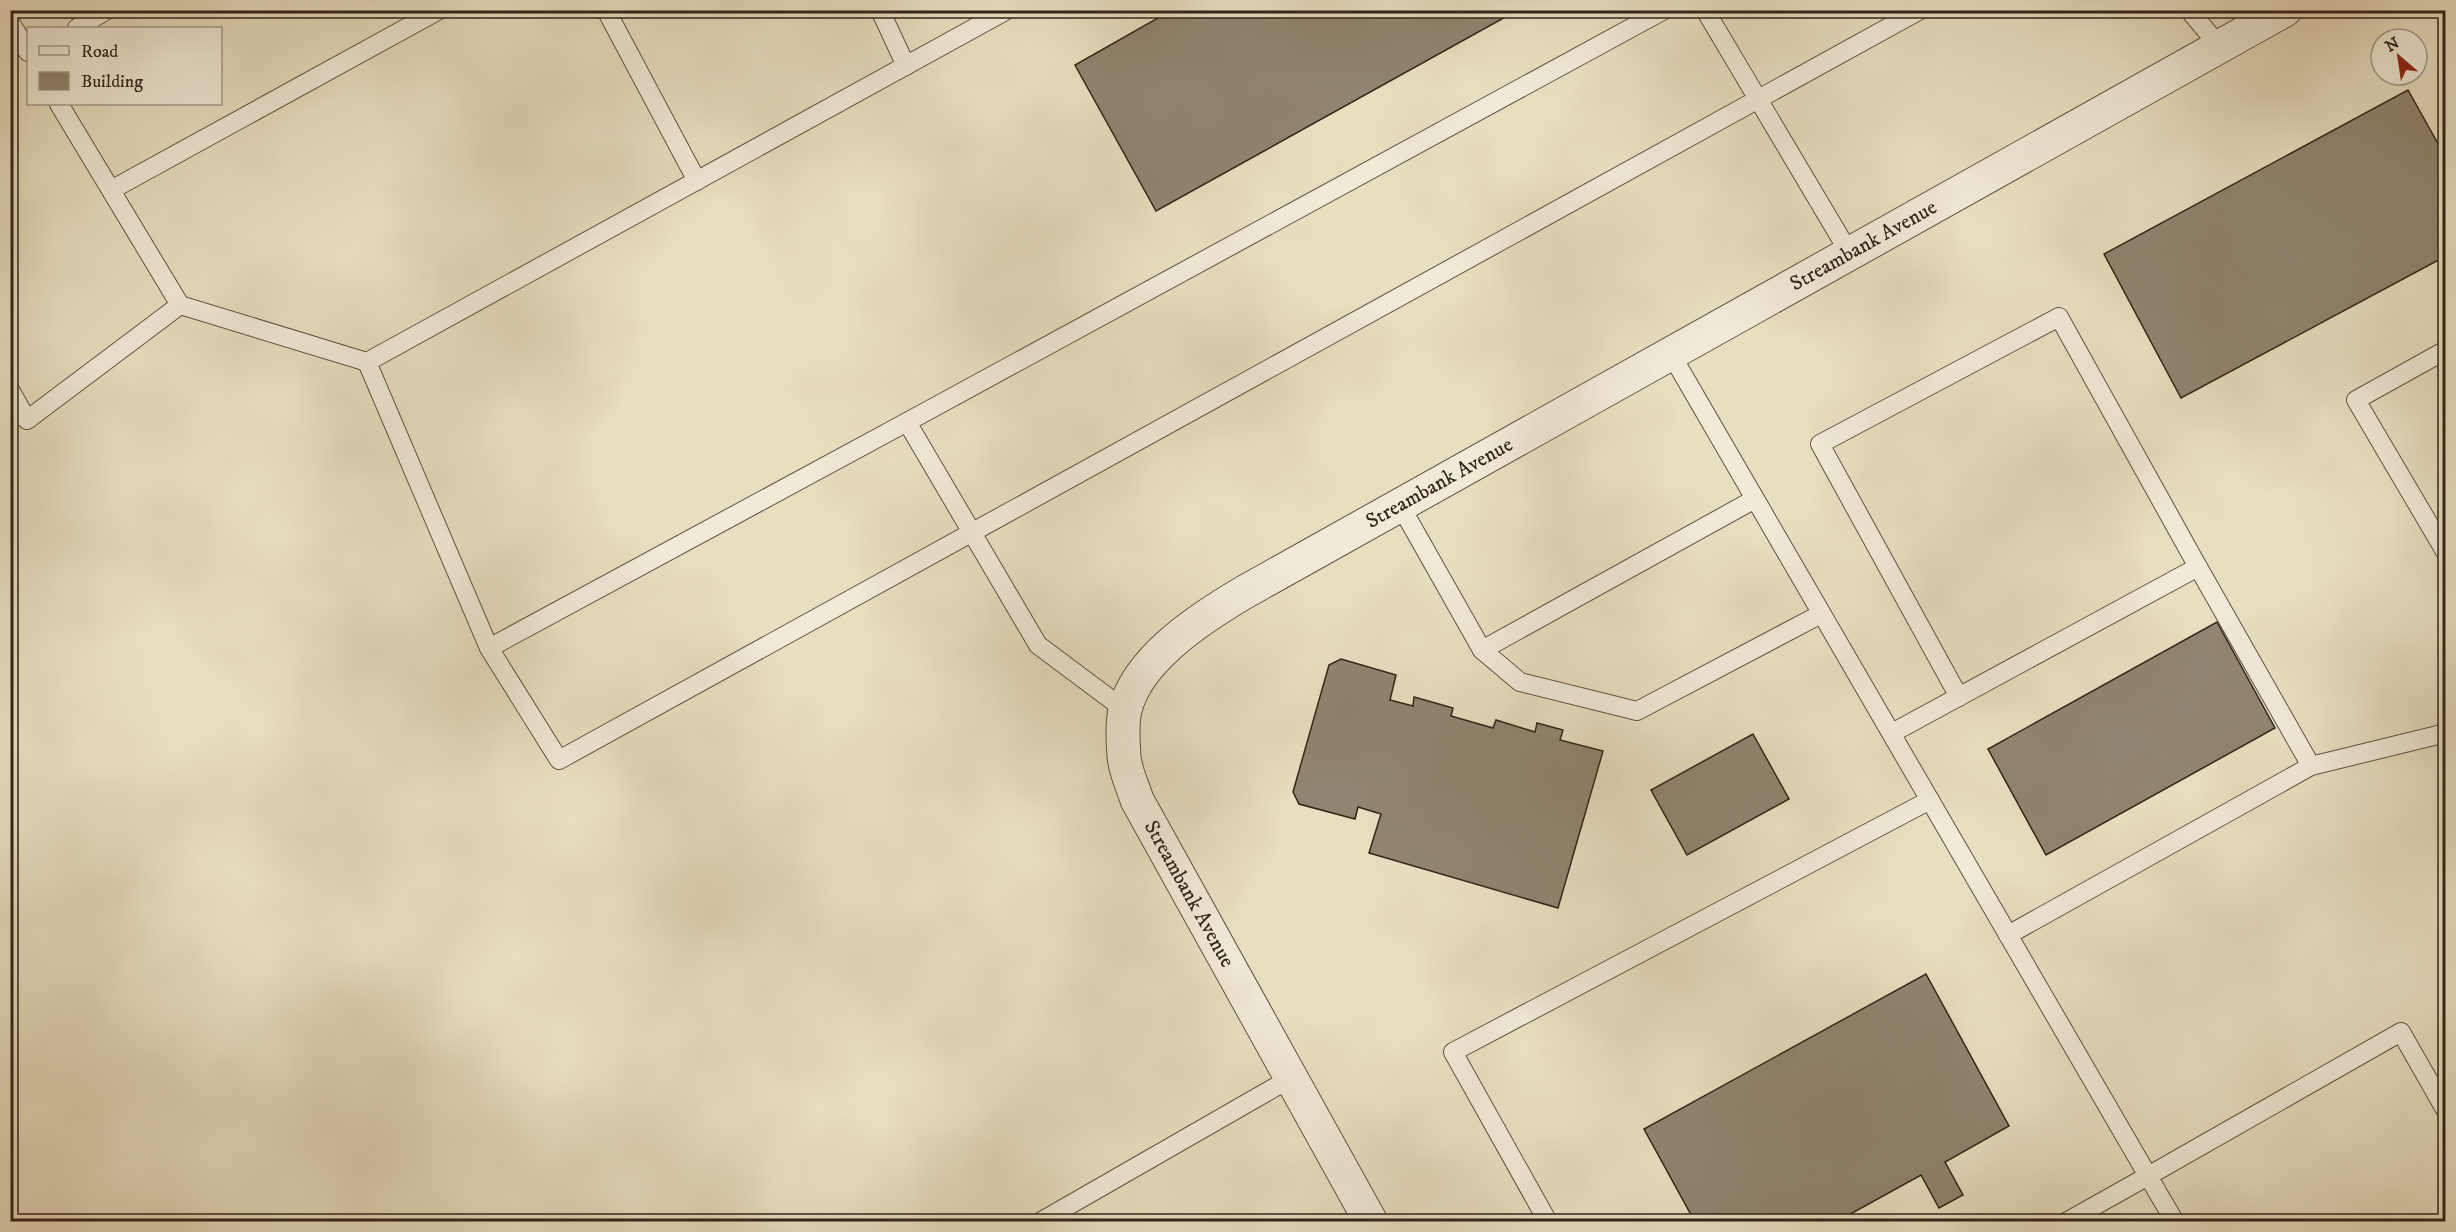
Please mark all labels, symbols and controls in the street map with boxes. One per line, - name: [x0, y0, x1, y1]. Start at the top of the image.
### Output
- legend: [27, 27, 222, 105]
- north arrow: [2369, 27, 2429, 87]
- text: N: [2382, 33, 2403, 57]
- text: Road: [81, 41, 118, 63]
- text: Building: [81, 71, 143, 93]
- street label: Streambank Avenue: [1786, 194, 1942, 297]
- street label: Streambank Avenue: [1361, 432, 1518, 535]
- street label: Streambank Avenue: [1138, 816, 1240, 972]

